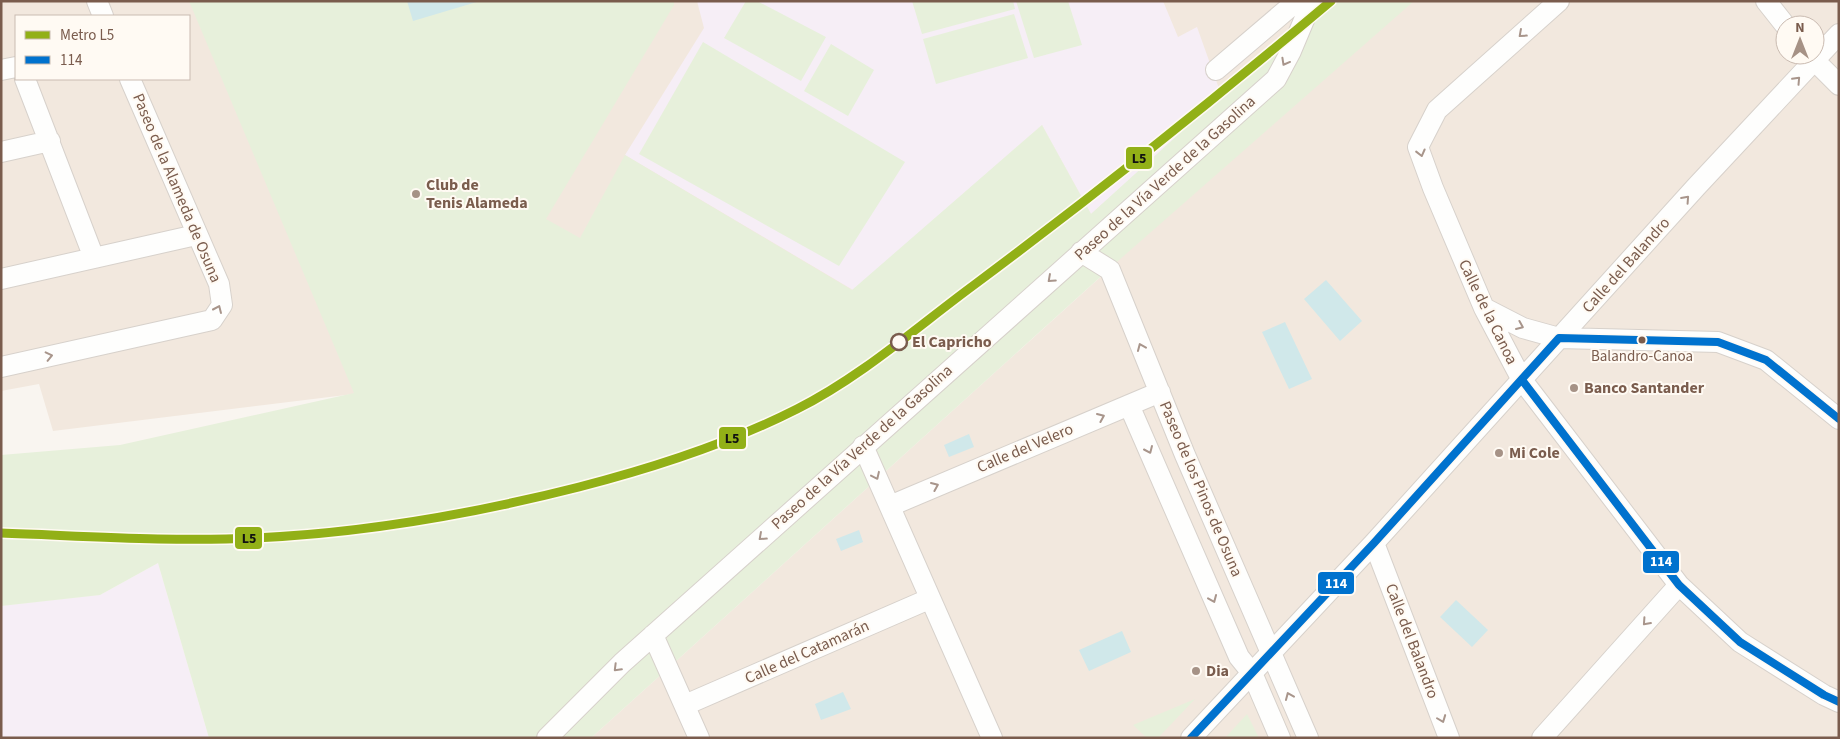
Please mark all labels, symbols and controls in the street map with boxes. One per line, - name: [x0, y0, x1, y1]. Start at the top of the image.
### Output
- legend: [15, 15, 190, 80]
- north arrow: [1775, 15, 1825, 65]
- text: N: [1795, 18, 1805, 38]
- text: Metro L5: [60, 25, 114, 46]
- one-way arrow: [1519, 28, 1528, 37]
- text: 114: [60, 50, 83, 71]
- one-way arrow: [1281, 56, 1291, 65]
- one-way arrow: [1791, 76, 1800, 85]
- street label: Paseo de la Alameda de Osuna: [127, 90, 227, 286]
- street label: Paseo de la Vía Verde de la Gasolina: [1070, 91, 1260, 265]
- line badge: L5: [1125, 146, 1153, 170]
- text: L5: [1132, 149, 1146, 169]
- one-way arrow: [1415, 149, 1426, 157]
- place label: Club de Tenis Alameda: [426, 174, 528, 214]
- marker: Club de Tenis Alameda: [410, 188, 422, 200]
- one-way arrow: [1680, 195, 1689, 204]
- street label: Calle del Balandro: [1577, 212, 1675, 318]
- street label: Calle de la Canoa: [1453, 256, 1523, 368]
- one-way arrow: [1048, 273, 1057, 282]
- one-way arrow: [211, 305, 222, 314]
- one-way arrow: [1515, 319, 1524, 330]
- place label: El Capricho: [912, 331, 992, 353]
- marker: El Capricho: [890, 333, 908, 351]
- marker: Balandro-Canoa: [1637, 335, 1647, 345]
- one-way arrow: [1137, 343, 1147, 351]
- place label: Balandro-Canoa: [1591, 346, 1693, 367]
- one-way arrow: [44, 351, 53, 362]
- street label: Paseo de la Vía Verde de la Gasolina: [767, 360, 957, 534]
- place label: Banco Santander: [1584, 377, 1705, 399]
- marker: Banco Santander: [1568, 382, 1580, 394]
- street label: Paseo de los Pinos de Osuna: [1154, 398, 1248, 580]
- one-way arrow: [1096, 412, 1105, 423]
- street label: Calle del Velero: [973, 418, 1077, 478]
- line badge: L5: [718, 426, 747, 450]
- text: L5: [725, 429, 739, 449]
- place label: Mi Cole: [1509, 442, 1560, 464]
- one-way arrow: [1142, 445, 1153, 454]
- marker: Mi Cole: [1493, 447, 1505, 459]
- one-way arrow: [870, 471, 881, 480]
- one-way arrow: [930, 482, 939, 493]
- line badge: L5: [234, 526, 263, 550]
- text: L5: [242, 529, 256, 549]
- one-way arrow: [758, 531, 767, 540]
- line badge: 114: [1642, 550, 1680, 574]
- text: 114: [1650, 552, 1673, 572]
- line badge: 114: [1317, 571, 1355, 595]
- text: 114: [1325, 574, 1348, 594]
- street label: Calle del Balandro: [1380, 580, 1444, 702]
- one-way arrow: [1207, 594, 1218, 603]
- street label: Calle del Catamarán: [741, 615, 873, 689]
- one-way arrow: [1643, 616, 1652, 625]
- place label: Dia: [1206, 660, 1229, 682]
- one-way arrow: [613, 662, 622, 671]
- marker: Dia: [1190, 665, 1202, 677]
- one-way arrow: [1285, 692, 1296, 701]
- one-way arrow: [1436, 715, 1446, 723]

